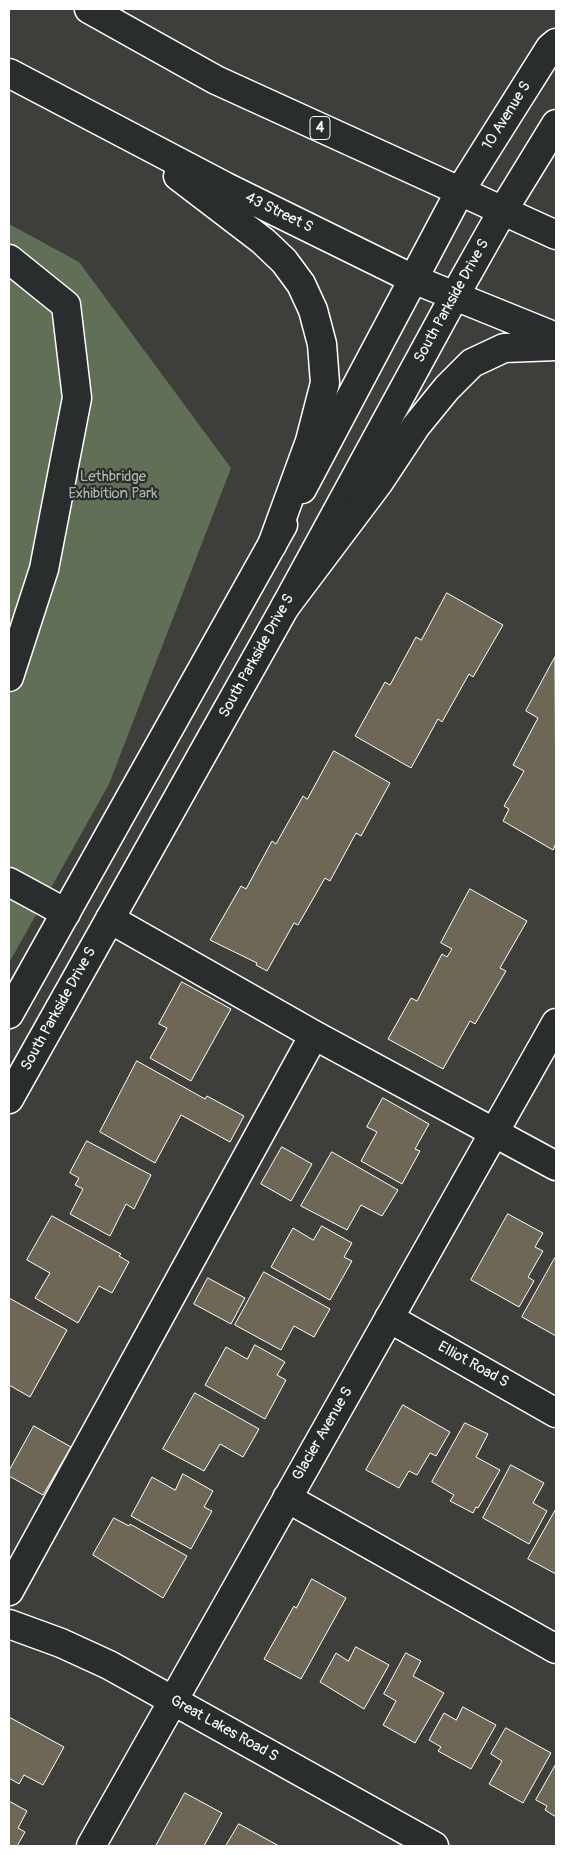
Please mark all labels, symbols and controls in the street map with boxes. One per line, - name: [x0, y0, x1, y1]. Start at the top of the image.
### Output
- street label: 10 Avenue S: [479, 78, 535, 154]
- road number: 4: [310, 116, 330, 140]
- street label: 43 Street S: [242, 189, 316, 237]
- street label: South Parkside Drive S: [411, 236, 493, 366]
- park label: Lethbridge Exhibition Park: [68, 468, 158, 503]
- street label: South Parkside Drive S: [216, 591, 298, 721]
- street label: South Parkside Drive S: [18, 944, 100, 1074]
- street label: Elliot Road S: [435, 1338, 511, 1392]
- street label: Glacier Avenue S: [289, 1384, 357, 1484]
- street label: Great Lakes Road S: [167, 1692, 281, 1766]

